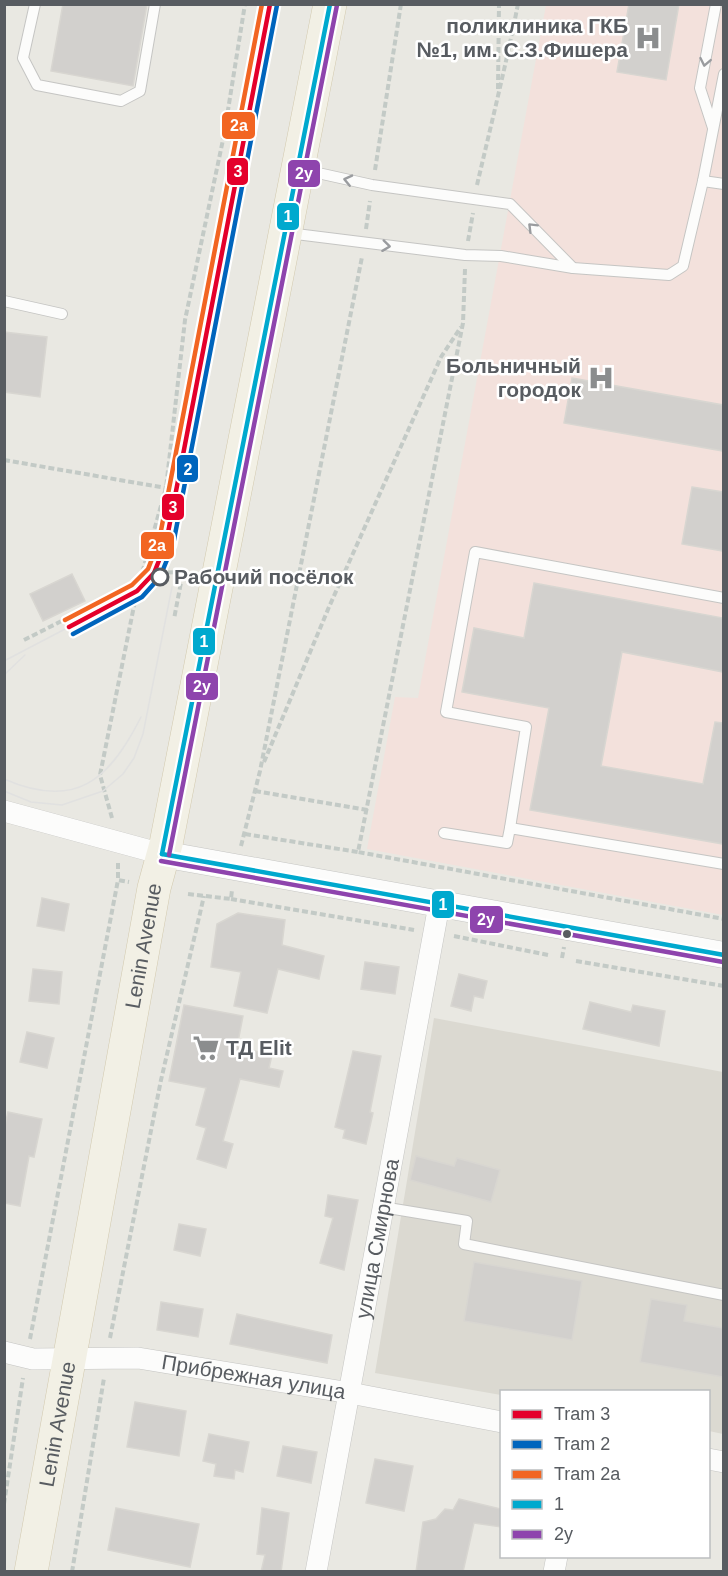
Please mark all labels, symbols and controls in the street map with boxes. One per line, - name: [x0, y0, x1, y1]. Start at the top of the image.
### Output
- place label: поликлиника ГКБ №1, им. С.З.Фишера: [417, 14, 628, 61]
- hospital icon: поликлиника ГКБ №1, им. С.З.Фишера: [633, 23, 663, 53]
- one-way arrow: [699, 57, 712, 67]
- line badge: 2а: [221, 111, 256, 140]
- text: 2а: [230, 117, 248, 134]
- line badge: 3: [226, 157, 249, 186]
- line badge: 2у: [287, 159, 321, 188]
- text: 3: [234, 163, 243, 180]
- text: 2у: [295, 165, 313, 182]
- one-way arrow: [343, 174, 353, 187]
- line badge: 1: [276, 202, 300, 231]
- text: 1: [284, 208, 293, 225]
- one-way arrow: [528, 223, 539, 233]
- one-way arrow: [382, 239, 391, 252]
- place label: Больничный городок: [446, 354, 581, 401]
- hospital icon: Больничный городок: [586, 363, 616, 393]
- line badge: 2: [176, 454, 199, 483]
- text: 2: [184, 461, 193, 478]
- line badge: 3: [161, 493, 185, 521]
- text: 3: [169, 499, 178, 516]
- line badge: 2а: [140, 531, 175, 560]
- text: 2а: [148, 537, 166, 554]
- place label: Рабочий посёлок: [174, 565, 354, 588]
- marker: Рабочий посёлок: [151, 568, 169, 586]
- line badge: 1: [192, 627, 216, 656]
- text: 1: [200, 633, 209, 650]
- line badge: 2у: [185, 672, 219, 701]
- text: 2у: [193, 678, 211, 695]
- street label: Lenin Avenue: [121, 881, 166, 1010]
- line badge: 1: [431, 890, 455, 919]
- text: 1: [439, 896, 448, 913]
- line badge: 2у: [469, 905, 504, 934]
- text: 2у: [477, 911, 495, 928]
- unlabelled marker: [561, 928, 573, 940]
- supermarket icon: ТД Elit: [191, 1033, 221, 1063]
- place label: ТД Elit: [226, 1036, 292, 1059]
- street label: улица Смирнова: [351, 1156, 403, 1321]
- street label: Прибрежная улица: [160, 1350, 348, 1403]
- street label: Lenin Avenue: [34, 1360, 80, 1489]
- legend: [500, 1390, 710, 1558]
- text: Tram 3: [554, 1404, 610, 1424]
- text: Tram 2: [554, 1434, 610, 1454]
- text: Tram 2а: [554, 1464, 621, 1484]
- text: 1: [554, 1494, 564, 1514]
- text: 2у: [554, 1524, 573, 1544]

